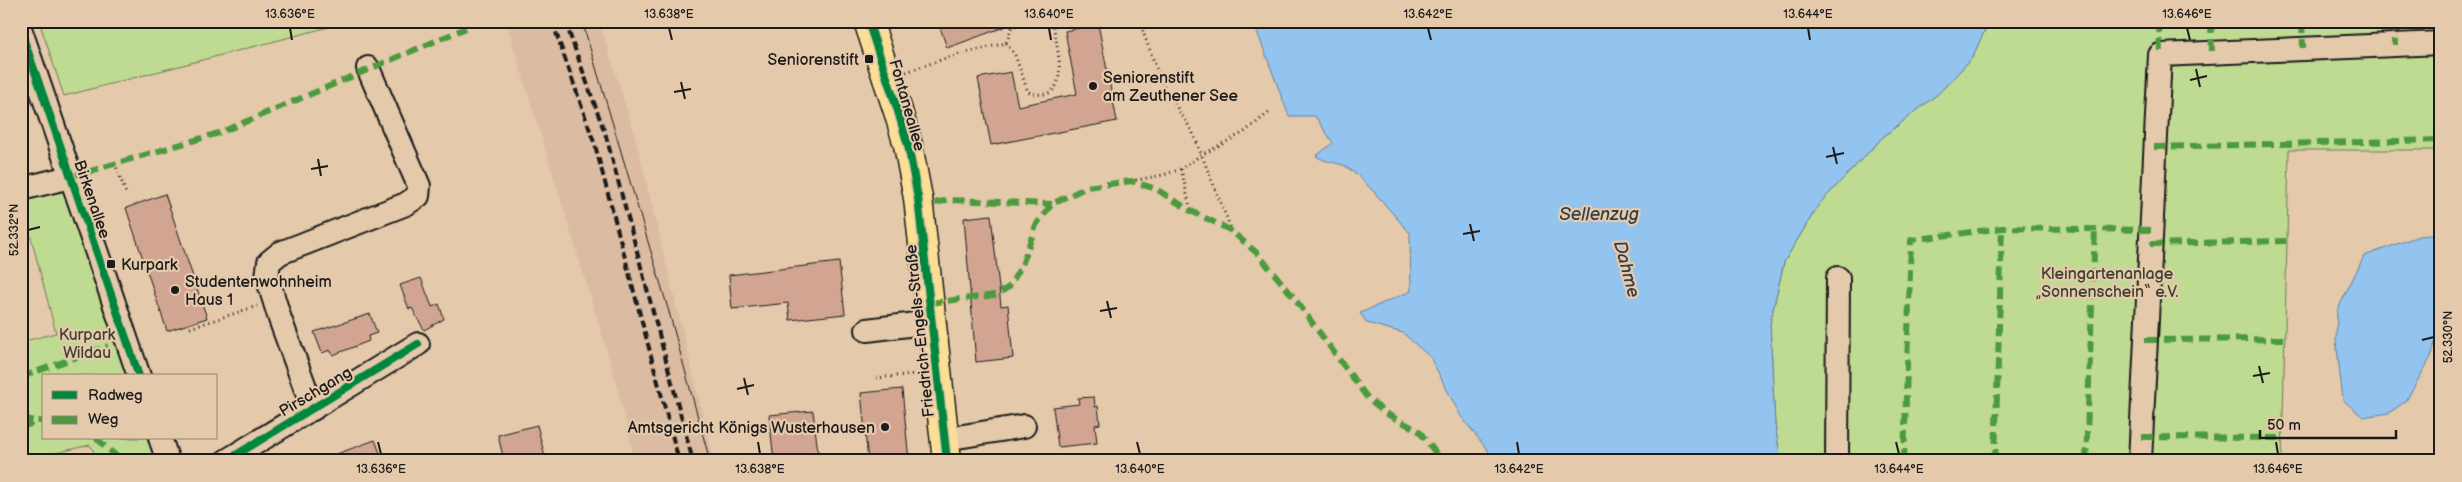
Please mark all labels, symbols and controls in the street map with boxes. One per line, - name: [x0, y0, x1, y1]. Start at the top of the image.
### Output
- text: 13.636°E: [265, 7, 315, 22]
- text: 13.638°E: [644, 7, 694, 22]
- text: 13.640°E: [1024, 7, 1074, 22]
- text: 13.642°E: [1403, 7, 1453, 22]
- text: 13.644°E: [1783, 7, 1833, 22]
- text: 13.646°E: [2162, 7, 2212, 22]
- place label: Seniorenstift: [768, 51, 859, 70]
- marker: Seniorenstift: [863, 53, 875, 65]
- street label: Fontaneallee: [884, 58, 929, 154]
- place label: Seniorenstift am Zeuthener See: [1103, 69, 1239, 106]
- marker: Seniorenstift am Zeuthener See: [1087, 80, 1099, 92]
- street label: Birkenallee: [69, 158, 114, 242]
- text: 52.332°N: [7, 204, 22, 256]
- water label: Sellenzug: [1559, 204, 1639, 225]
- water label: Dahme: [1609, 238, 1644, 300]
- street label: Friedrich-Engels-Straße: [902, 243, 939, 418]
- place label: Kurpark: [121, 256, 178, 275]
- marker: Kurpark: [105, 258, 117, 270]
- park label: Kleingartenanlage „Sonnenschein“ e.V.: [2036, 265, 2178, 302]
- place label: Studentenwohnheim Haus 1: [185, 273, 332, 310]
- marker: Studentenwohnheim Haus 1: [169, 284, 181, 296]
- text: 52.330°N: [2441, 311, 2456, 363]
- park label: Kurpark Wildau: [59, 326, 115, 363]
- street label: Pirschgang: [276, 363, 356, 421]
- legend: [42, 374, 218, 440]
- text: Radweg: [88, 386, 143, 405]
- scale bar: [2260, 407, 2396, 439]
- text: Weg: [88, 410, 118, 429]
- text: 50 m: [2267, 416, 2301, 435]
- place label: Amtsgericht Königs Wusterhausen: [628, 419, 875, 438]
- marker: Amtsgericht Königs Wusterhausen: [879, 421, 891, 433]
- text: 13.636°E: [356, 462, 406, 477]
- text: 13.638°E: [735, 462, 785, 477]
- text: 13.640°E: [1115, 462, 1165, 477]
- text: 13.642°E: [1494, 462, 1544, 477]
- text: 13.644°E: [1874, 462, 1924, 477]
- text: 13.646°E: [2253, 462, 2303, 477]

